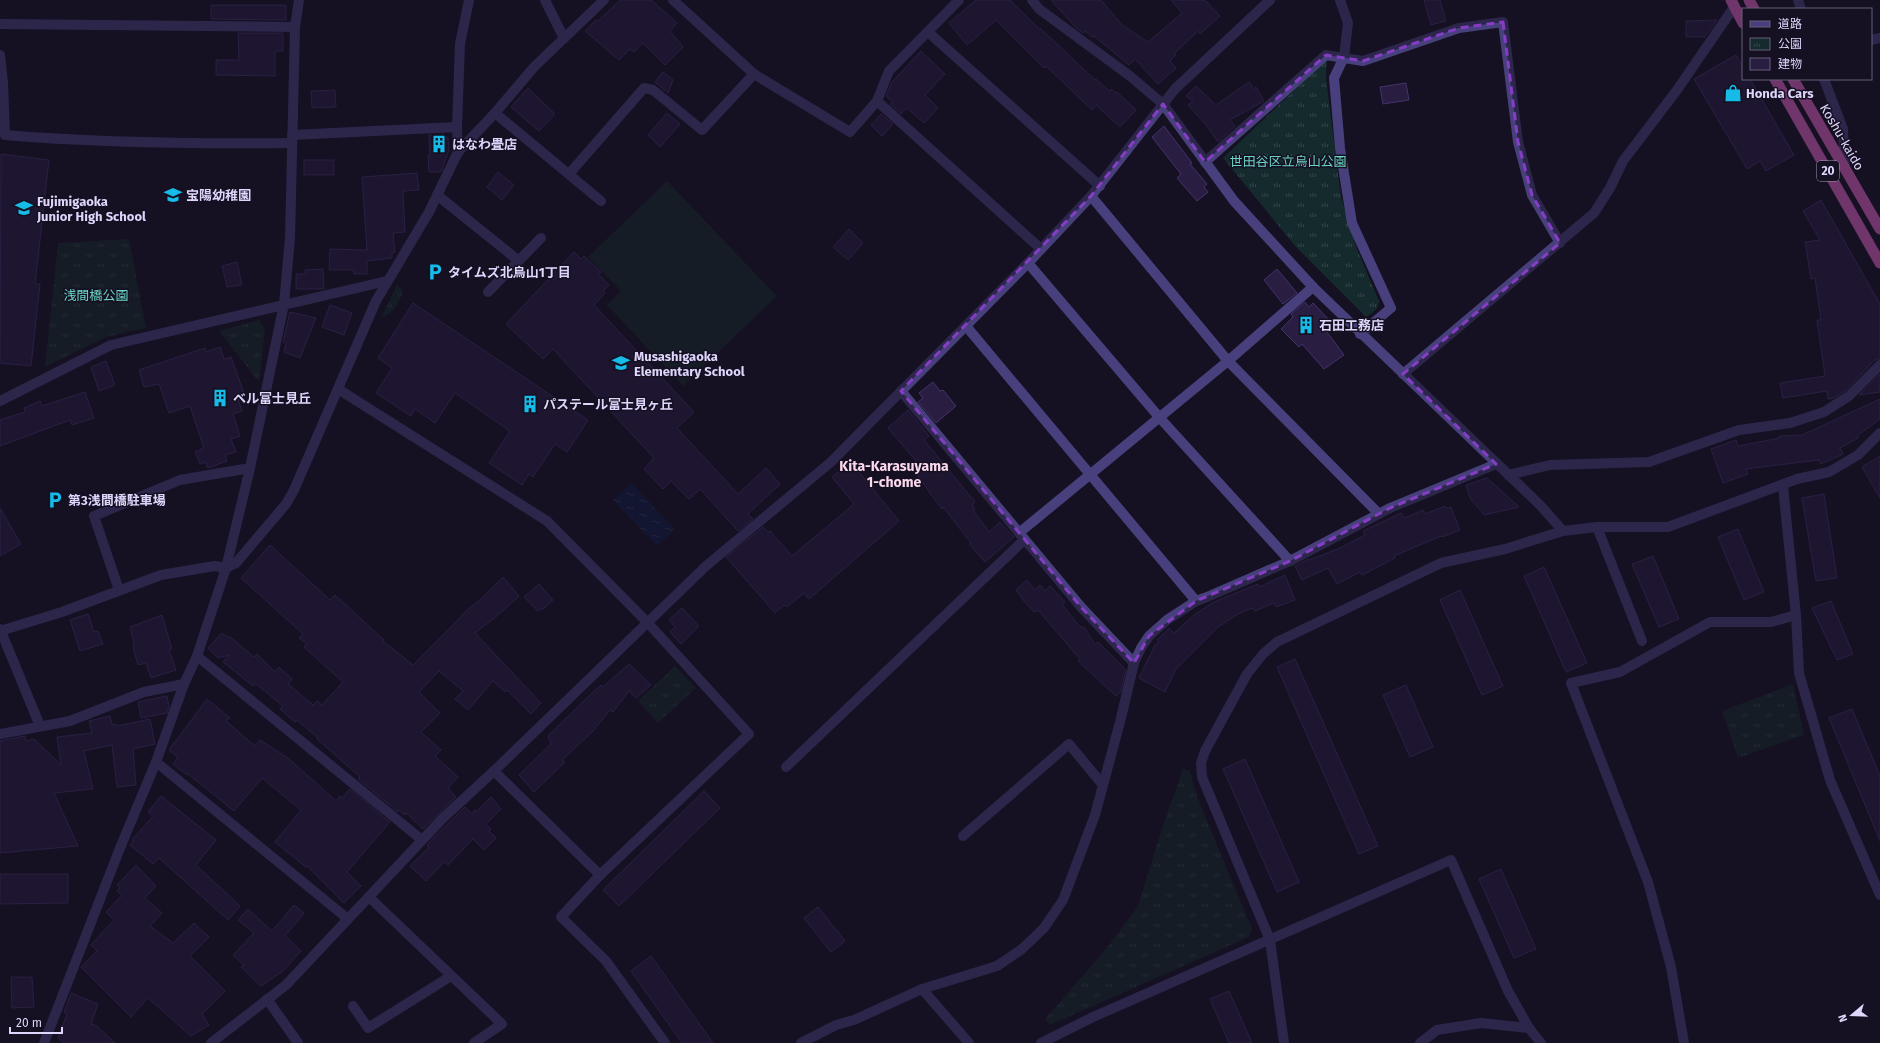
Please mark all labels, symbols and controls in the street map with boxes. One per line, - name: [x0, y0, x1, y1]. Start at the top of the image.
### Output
- legend: [1742, 8, 1872, 80]
- text: 道路: [1778, 17, 1802, 31]
- text: 公園: [1778, 37, 1802, 51]
- text: 建物: [1778, 57, 1802, 71]
- shop icon: Honda Cars: [1723, 83, 1743, 103]
- place label: Honda Cars: [1746, 86, 1814, 101]
- street label: Koshu-kaido: [1817, 101, 1867, 173]
- building icon: はなわ畳店: [429, 134, 449, 154]
- place label: はなわ畳店: [452, 137, 517, 152]
- park label: 世田谷区立烏山公園: [1229, 154, 1347, 169]
- road number: 20: [1817, 161, 1839, 181]
- school or university icon: 宝陽幼稚園: [163, 185, 183, 205]
- place label: 宝陽幼稚園: [186, 188, 251, 203]
- place label: Fujimigaoka Junior High School: [36, 194, 146, 224]
- school or university icon: Fujimigaoka Junior High School: [14, 198, 34, 218]
- parking icon: タイムズ北烏山1丁目: [425, 262, 445, 282]
- place label: タイムズ北烏山1丁目: [448, 265, 571, 280]
- park label: 浅間橋公園: [63, 288, 129, 303]
- building icon: 石田工務店: [1296, 315, 1316, 335]
- place label: 石田工務店: [1319, 318, 1384, 333]
- place label: Musashigaoka Elementary School: [634, 349, 745, 379]
- school or university icon: Musashigaoka Elementary School: [611, 353, 631, 373]
- building icon: ベル富士見丘: [210, 388, 230, 408]
- place label: ベル富士見丘: [233, 391, 311, 406]
- building icon: パステール富士見ヶ丘: [520, 394, 540, 414]
- place label: パステール富士見ヶ丘: [543, 397, 673, 412]
- district label: Kita-Karasuyama 1-chome: [839, 458, 949, 491]
- parking icon: 第3浅間橋駐車場: [45, 490, 65, 510]
- place label: 第3浅間橋駐車場: [68, 493, 166, 508]
- north arrow: [1832, 995, 1872, 1035]
- scale bar: [10, 1009, 62, 1035]
- text: N: [1836, 1013, 1850, 1024]
- text: 20 m: [16, 1016, 42, 1030]

